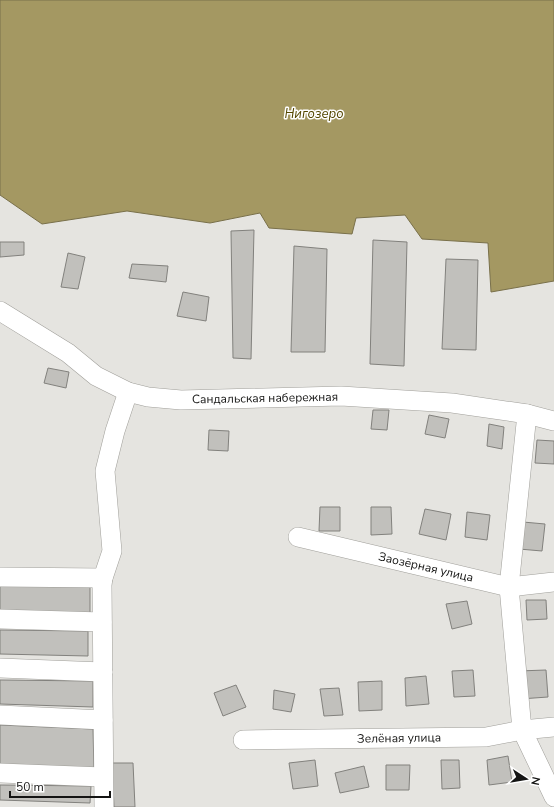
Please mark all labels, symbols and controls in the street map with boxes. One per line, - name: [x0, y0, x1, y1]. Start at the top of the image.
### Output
- water label: Нигозеро: [284, 105, 344, 123]
- street label: Сандальская набережная: [192, 389, 338, 407]
- street label: Заозёрная улица: [377, 548, 475, 586]
- street label: Зелёная улица: [357, 729, 441, 747]
- north arrow: [506, 759, 546, 799]
- scale bar: [10, 773, 110, 799]
- text: N: [527, 775, 543, 787]
- text: 50 m: [16, 779, 44, 795]

